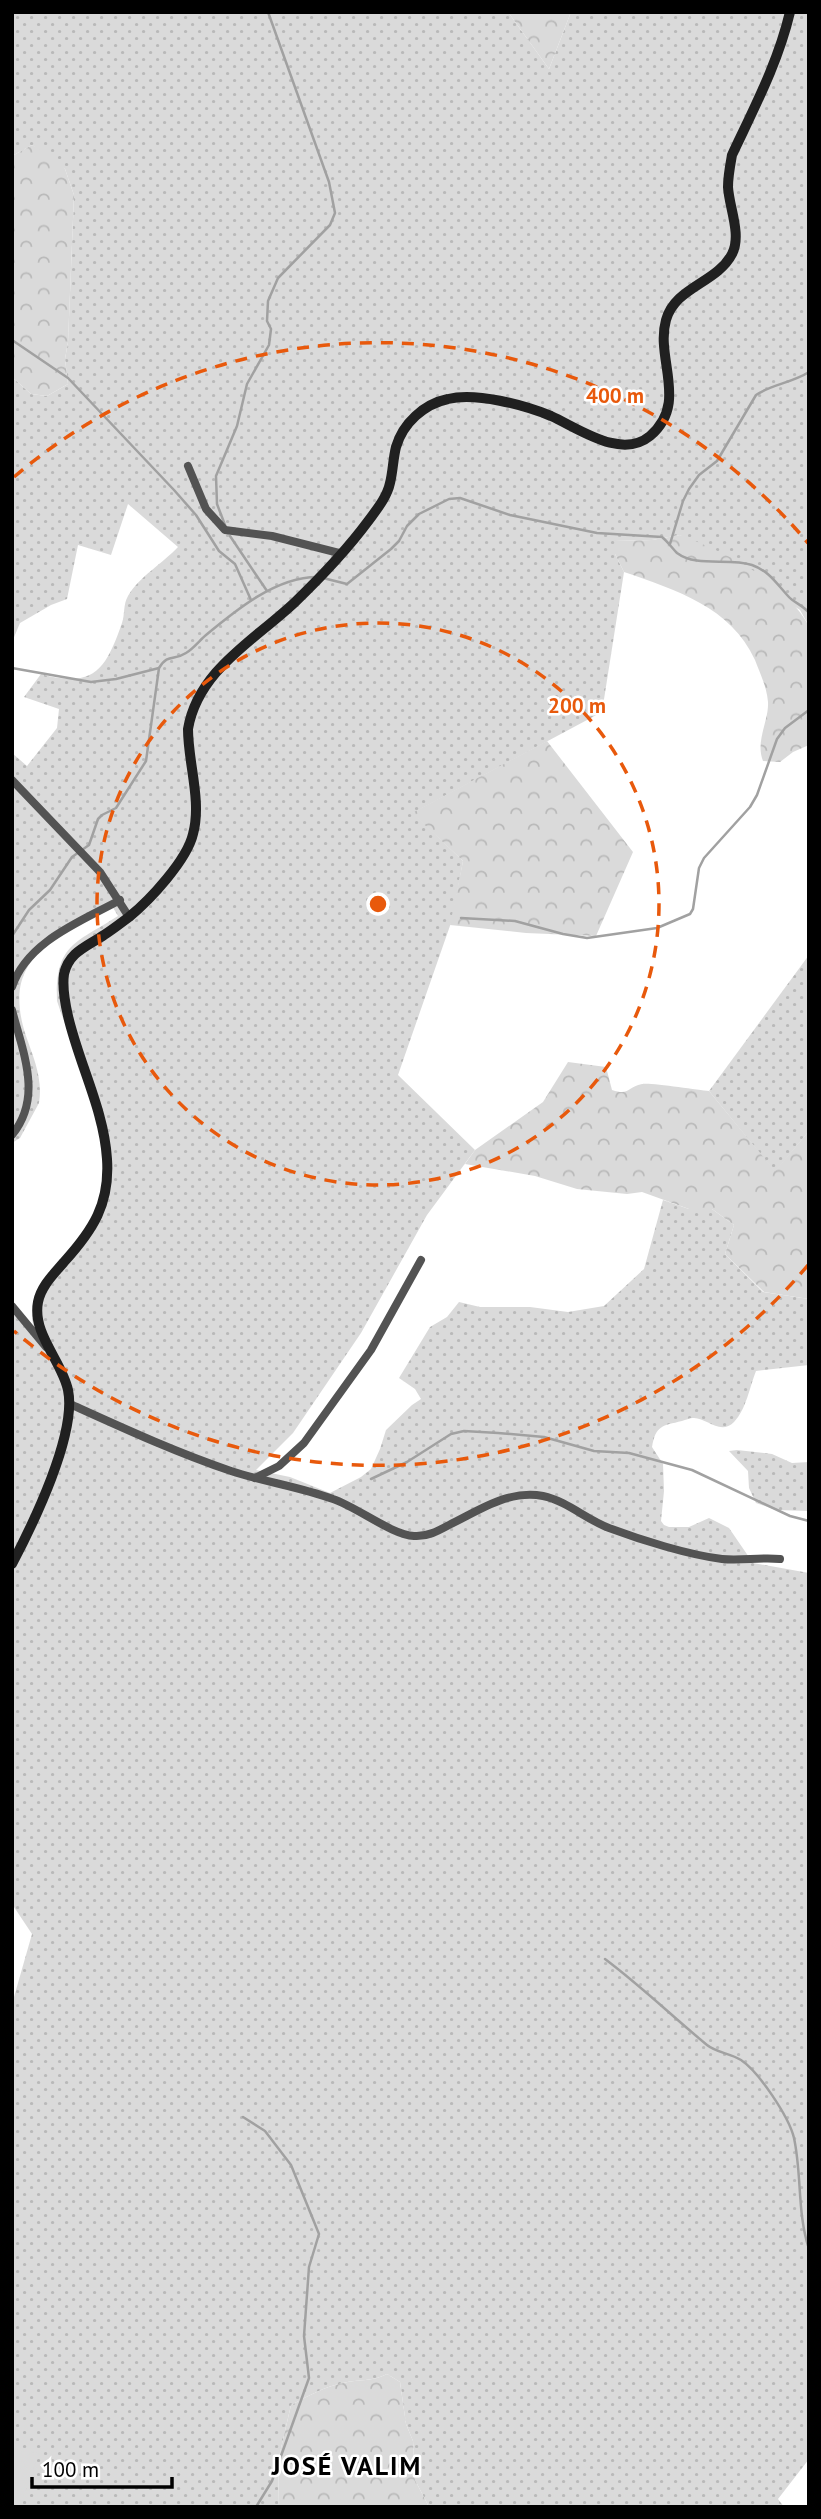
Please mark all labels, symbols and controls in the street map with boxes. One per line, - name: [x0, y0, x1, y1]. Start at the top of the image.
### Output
- text: 400 m: [586, 382, 644, 409]
- text: 200 m: [548, 692, 606, 719]
- centre of rings: [366, 892, 390, 916]
- scale bar: [32, 2446, 172, 2490]
- district label: JOSÉ VALIM: [271, 2449, 422, 2482]
- text: 100 m: [42, 2456, 99, 2483]

